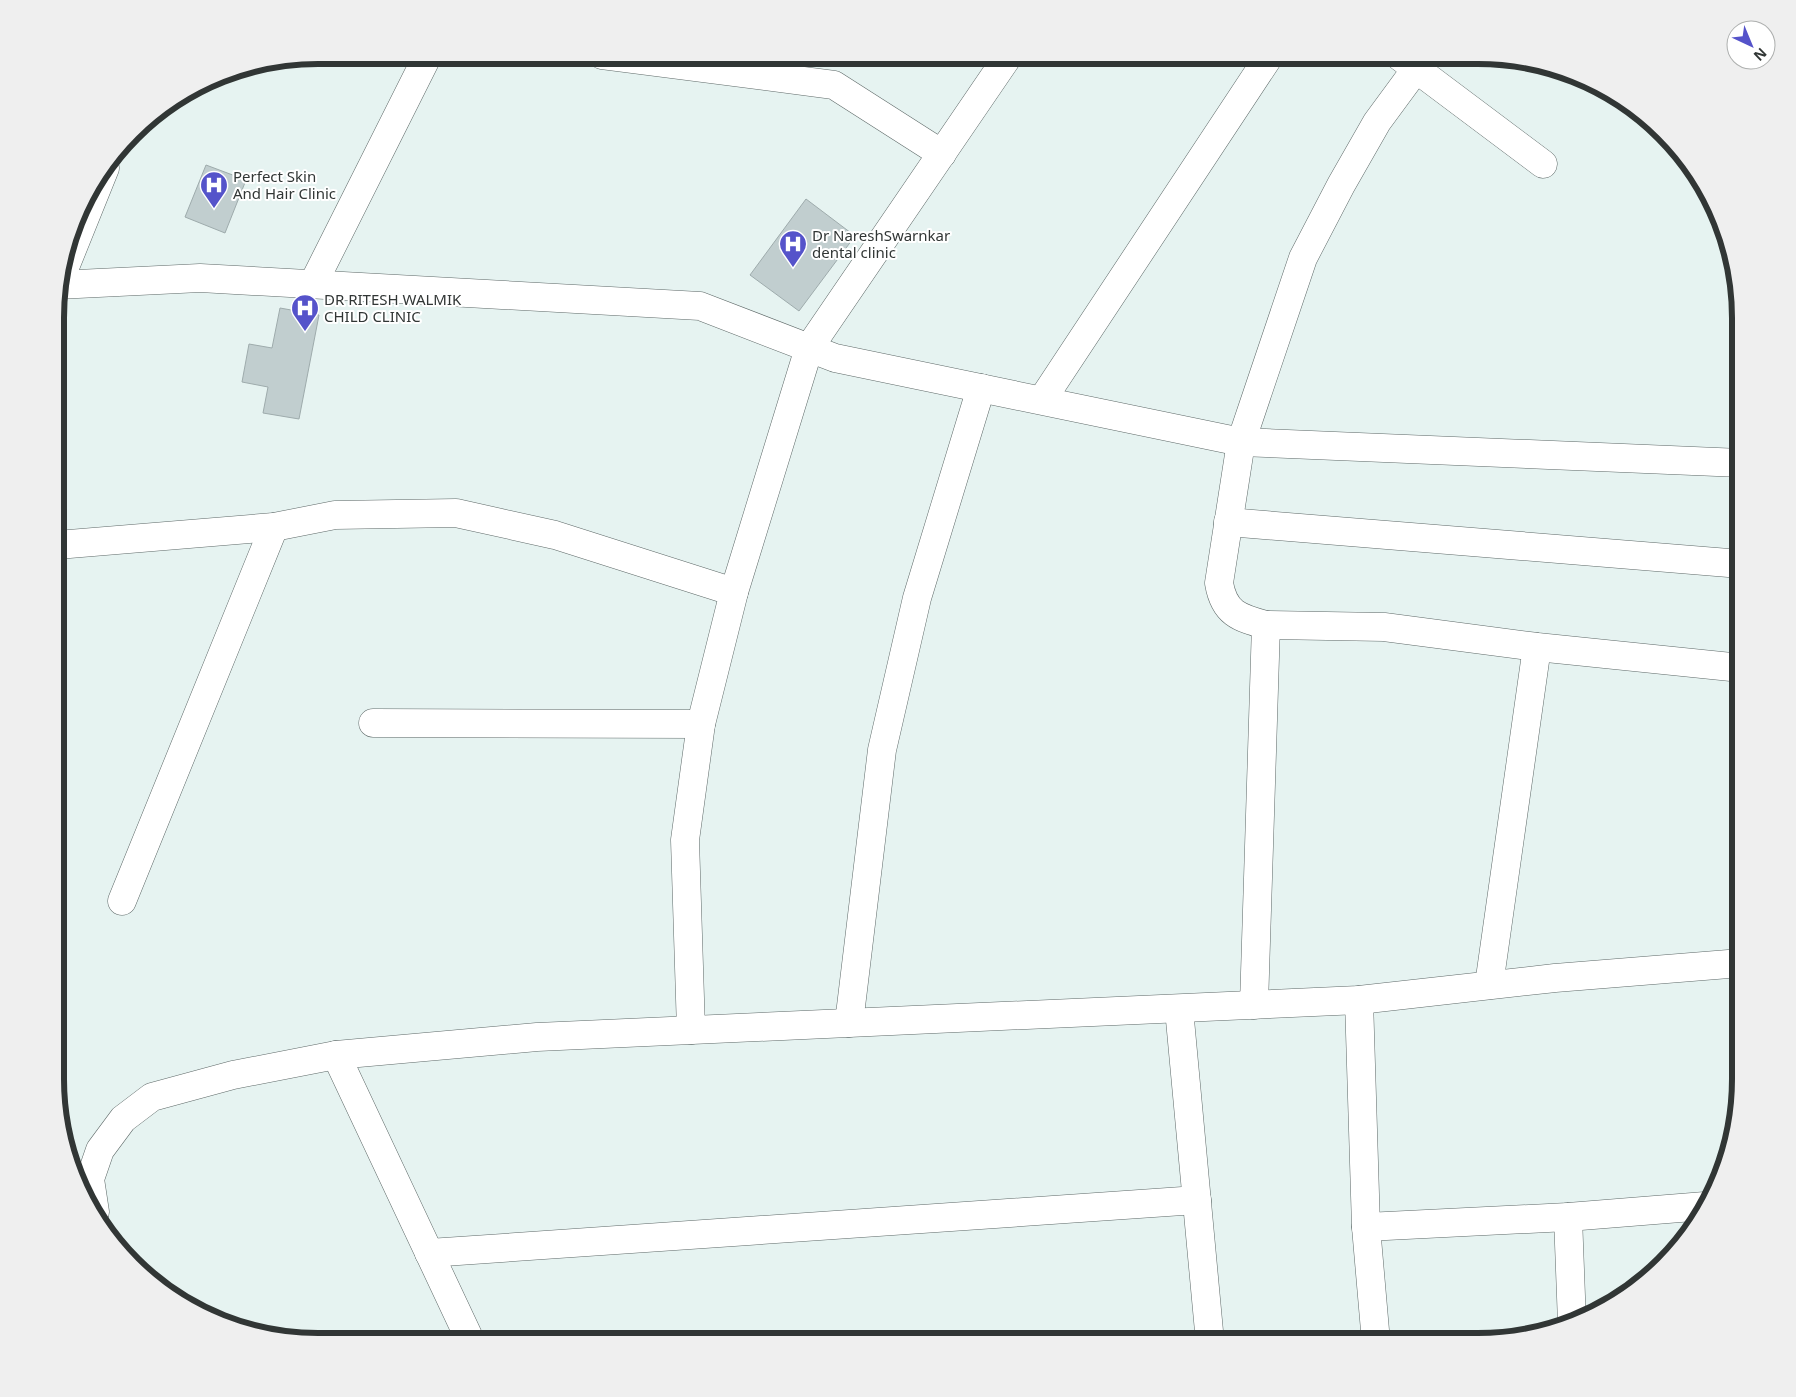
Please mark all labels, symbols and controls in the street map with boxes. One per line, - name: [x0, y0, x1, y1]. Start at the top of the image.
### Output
- north arrow: [1726, 20, 1776, 70]
- text: N: [1750, 44, 1771, 66]
- place label: Perfect Skin And Hair Clinic: [233, 166, 336, 203]
- hospital icon: Perfect Skin And Hair Clinic: [199, 170, 229, 209]
- place label: Dr NareshSwarnkar dental clinic: [812, 225, 950, 262]
- hospital icon: Dr NareshSwarnkar dental clinic: [778, 229, 808, 268]
- place label: DR RITESH WALMIK CHILD CLINIC: [324, 289, 462, 326]
- hospital icon: DR RITESH WALMIK CHILD CLINIC: [290, 293, 320, 332]

